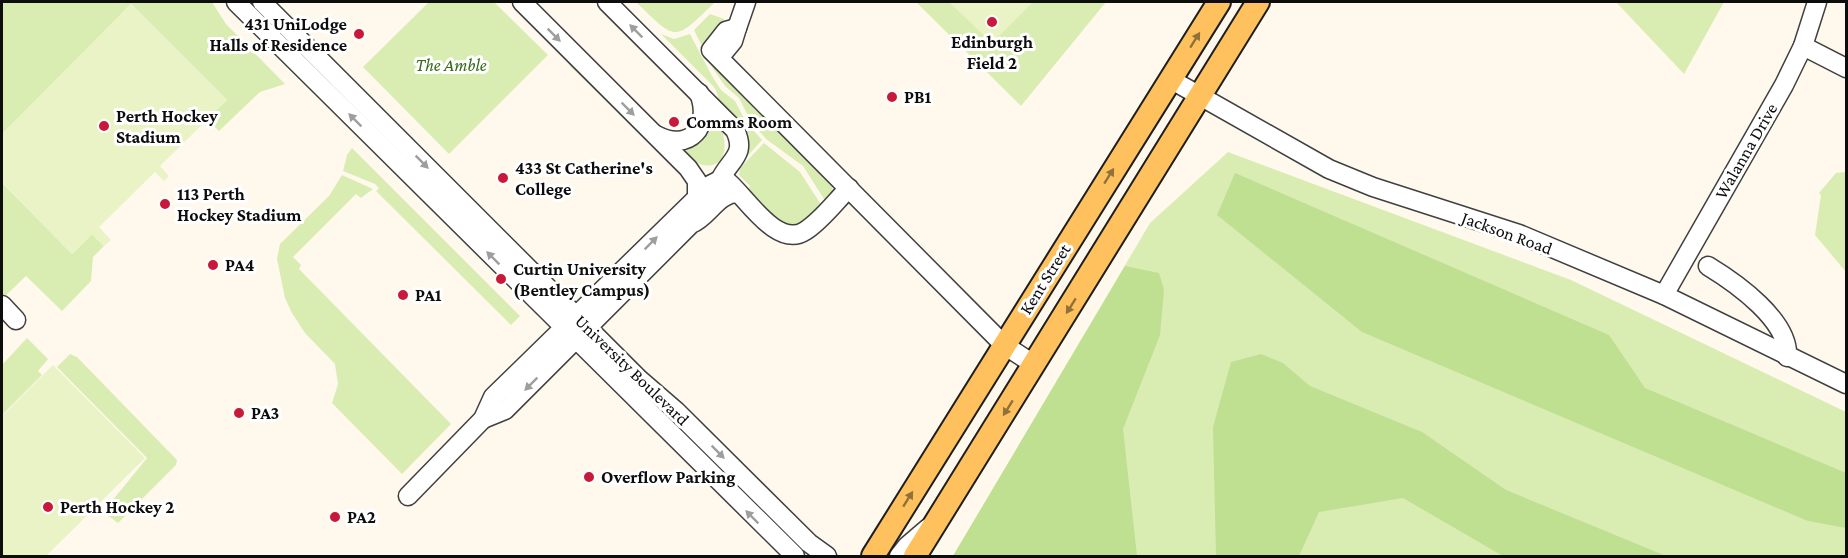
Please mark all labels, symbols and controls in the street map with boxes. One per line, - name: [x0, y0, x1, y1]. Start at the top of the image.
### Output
- place label: 431 UniLodge Halls of Residence: [210, 14, 347, 55]
- marker: Edinburgh Field 2: [985, 15, 999, 29]
- one-way arrow: [630, 24, 644, 38]
- marker: 431 UniLodge Halls of Residence: [352, 27, 366, 41]
- one-way arrow: [547, 27, 561, 41]
- place label: Edinburgh Field 2: [951, 32, 1034, 73]
- one-way arrow: [1189, 32, 1200, 48]
- park label: The Amble: [415, 55, 487, 75]
- place label: PB1: [904, 87, 932, 107]
- marker: PB1: [885, 90, 899, 104]
- street label: Walanna Drive: [1711, 99, 1782, 202]
- one-way arrow: [621, 102, 636, 116]
- place label: Perth Hockey Stadium: [116, 106, 218, 147]
- place label: Comms Room: [686, 112, 793, 132]
- one-way arrow: [349, 114, 363, 128]
- marker: Comms Room: [667, 115, 681, 129]
- marker: Perth Hockey Stadium: [97, 119, 111, 133]
- one-way arrow: [414, 154, 428, 168]
- place label: 433 St Catherine's College: [515, 158, 653, 199]
- one-way arrow: [1103, 169, 1115, 185]
- marker: 433 St Catherine's College: [496, 171, 510, 185]
- place label: 113 Perth Hockey Stadium: [177, 184, 302, 225]
- marker: 113 Perth Hockey Stadium: [158, 197, 172, 211]
- street label: Jackson Road: [1457, 207, 1556, 259]
- one-way arrow: [644, 237, 658, 251]
- street label: Kent Street: [1016, 239, 1075, 318]
- one-way arrow: [487, 252, 501, 266]
- place label: PA4: [225, 255, 255, 275]
- marker: PA4: [206, 258, 220, 272]
- place label: Curtin University (Bentley Campus): [513, 259, 650, 301]
- marker: Curtin University (Bentley Campus): [494, 272, 508, 286]
- place label: PA1: [415, 285, 442, 305]
- marker: PA1: [396, 288, 410, 302]
- one-way arrow: [1066, 298, 1077, 314]
- street label: University Boulevard: [571, 311, 693, 430]
- one-way arrow: [525, 376, 539, 390]
- one-way arrow: [1003, 400, 1014, 416]
- place label: PA3: [251, 403, 279, 423]
- marker: PA3: [232, 406, 246, 420]
- one-way arrow: [710, 445, 725, 459]
- place label: Overflow Parking: [601, 467, 735, 487]
- marker: Overflow Parking: [582, 470, 596, 484]
- one-way arrow: [903, 490, 914, 507]
- place label: Perth Hockey 2: [60, 497, 174, 517]
- marker: Perth Hockey 2: [41, 500, 55, 514]
- place label: PA2: [347, 507, 376, 527]
- marker: PA2: [328, 510, 342, 524]
- one-way arrow: [746, 510, 760, 524]

